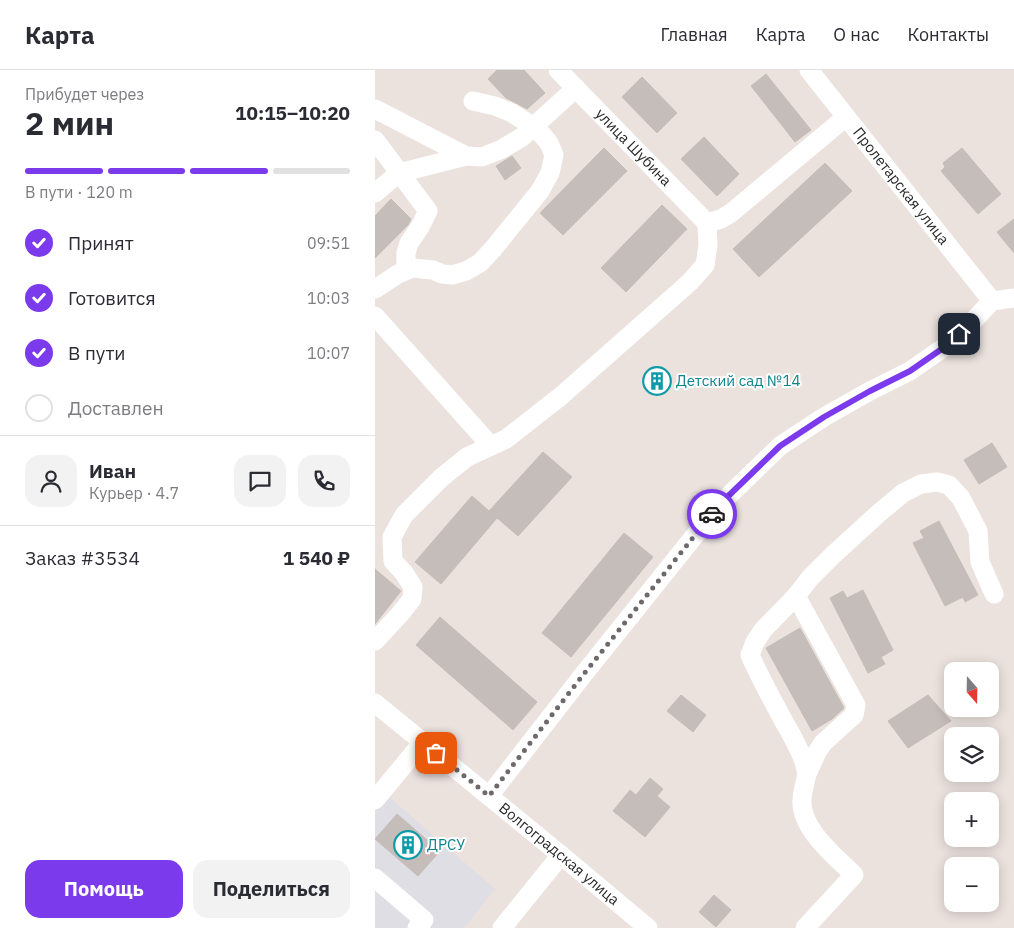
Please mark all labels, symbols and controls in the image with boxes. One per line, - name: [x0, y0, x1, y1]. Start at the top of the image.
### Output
- text: Карта: [25, 19, 95, 51]
- text: Главная: [660, 23, 728, 46]
- text: Карта: [756, 23, 805, 46]
- text: О нас: [833, 23, 880, 46]
- text: Контакты: [908, 23, 989, 46]
- text: Прибудет через: [25, 84, 144, 104]
- text: 10:15–10:20: [235, 101, 350, 125]
- text: 2 мин: [25, 102, 114, 144]
- street label: улица Шубина: [592, 104, 676, 190]
- street label: Пролетарская улица: [849, 123, 954, 248]
- text: В пути · 120 m: [25, 182, 133, 202]
- icon: check: [25, 229, 53, 257]
- text: Принят: [68, 231, 134, 255]
- text: 09:51: [307, 233, 350, 253]
- icon: check: [25, 284, 53, 312]
- text: Готовится: [68, 286, 156, 310]
- text: 10:03: [307, 288, 350, 308]
- pin: [938, 313, 980, 355]
- icon: home: [945, 320, 973, 348]
- icon: check: [25, 339, 53, 367]
- text: В пути: [68, 341, 126, 365]
- text: 10:07: [307, 343, 350, 363]
- building icon: Детский сад №14: [642, 366, 672, 396]
- place label: Детский сад №14: [676, 371, 801, 390]
- text: Доставлен: [68, 396, 164, 420]
- button: person: [25, 455, 77, 507]
- button: chat: [234, 455, 286, 507]
- button: phone: [298, 455, 350, 507]
- text: Иван: [89, 459, 136, 483]
- text: Курьер · 4.7: [89, 483, 179, 503]
- courier: [687, 489, 737, 539]
- icon: car: [698, 500, 726, 528]
- text: Заказ #3534: [25, 546, 140, 570]
- text: 1 540 ₽: [283, 546, 350, 570]
- north arrow: [944, 662, 999, 718]
- map controls: [944, 662, 999, 912]
- button: layers: [944, 727, 999, 782]
- pin: [415, 732, 457, 774]
- icon: bag: [422, 739, 450, 767]
- button: +: [944, 792, 999, 847]
- street label: Волгоградская улица: [495, 798, 623, 909]
- building icon: ДРСУ: [393, 830, 423, 860]
- place label: ДРСУ: [427, 835, 465, 854]
- button: −: [944, 857, 999, 912]
- button: Помощь: [25, 860, 183, 918]
- button: Поделиться: [193, 860, 350, 918]

